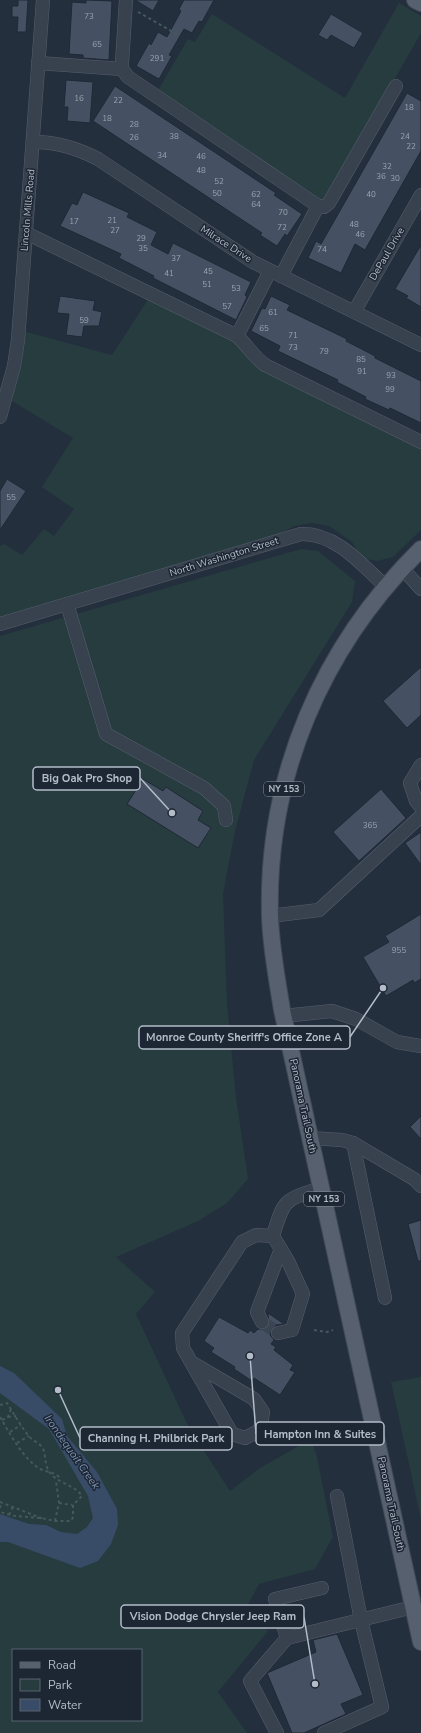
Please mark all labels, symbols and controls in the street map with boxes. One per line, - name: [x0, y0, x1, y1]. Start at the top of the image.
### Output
- house number: 73: [84, 11, 94, 22]
- house number: 65: [92, 39, 102, 50]
- house number: 291: [150, 53, 164, 64]
- house number: 16: [74, 93, 84, 104]
- house number: 22: [113, 95, 123, 106]
- house number: 18: [404, 102, 414, 113]
- house number: 18: [102, 113, 112, 124]
- house number: 28: [129, 119, 139, 130]
- house number: 38: [169, 131, 179, 142]
- house number: 24: [400, 131, 410, 142]
- house number: 26: [129, 132, 139, 143]
- house number: 22: [406, 141, 416, 152]
- house number: 34: [157, 150, 167, 161]
- house number: 46: [196, 151, 206, 162]
- house number: 32: [382, 161, 392, 172]
- house number: 48: [196, 165, 206, 176]
- street label: Lincoln Mills Road: [17, 168, 39, 252]
- house number: 36: [376, 171, 386, 182]
- house number: 30: [390, 173, 400, 184]
- house number: 52: [214, 176, 224, 187]
- house number: 50: [212, 188, 222, 199]
- house number: 62: [251, 189, 261, 200]
- house number: 40: [366, 189, 376, 200]
- house number: 64: [251, 199, 261, 210]
- house number: 70: [278, 207, 288, 218]
- house number: 21: [107, 215, 117, 226]
- house number: 17: [69, 216, 79, 227]
- house number: 48: [349, 219, 359, 230]
- street label: Milrace Drive: [198, 222, 254, 266]
- house number: 72: [277, 222, 287, 233]
- house number: 27: [110, 225, 120, 236]
- street label: DePaul Drive: [366, 225, 408, 283]
- house number: 46: [355, 229, 365, 240]
- house number: 29: [136, 233, 146, 244]
- house number: 35: [138, 243, 148, 254]
- house number: 74: [317, 244, 327, 255]
- house number: 37: [171, 253, 181, 264]
- house number: 45: [203, 266, 213, 277]
- house number: 41: [164, 268, 174, 279]
- house number: 51: [202, 279, 212, 290]
- house number: 53: [231, 283, 241, 294]
- house number: 57: [222, 301, 232, 312]
- house number: 61: [268, 307, 278, 318]
- house number: 59: [79, 315, 89, 326]
- house number: 65: [259, 323, 269, 334]
- house number: 71: [288, 330, 298, 341]
- house number: 73: [288, 342, 298, 353]
- house number: 79: [319, 346, 329, 357]
- house number: 85: [356, 354, 366, 365]
- house number: 91: [357, 366, 367, 377]
- house number: 93: [386, 370, 396, 381]
- house number: 99: [385, 384, 395, 395]
- house number: 55: [6, 492, 16, 503]
- street label: North Washington Street: [168, 534, 281, 580]
- callout: Big Oak Pro Shop: [33, 767, 140, 790]
- text: Big Oak Pro Shop: [42, 771, 133, 786]
- road number: NY 153: [264, 782, 304, 796]
- house number: 365: [363, 820, 377, 831]
- house number: 955: [392, 945, 406, 956]
- callout: Monroe County Sheriff's Office Zone A: [139, 1026, 350, 1049]
- text: Monroe County Sheriff's Office Zone A: [146, 1030, 343, 1045]
- street label: Panorama Trail South: [286, 1057, 320, 1155]
- road number: NY 153: [304, 1192, 344, 1206]
- water label: Irondequoit Creek: [41, 1412, 104, 1493]
- callout: Hampton Inn & Suites: [256, 1422, 384, 1445]
- callout: Channing H. Philbrick Park: [80, 1427, 232, 1450]
- text: Hampton Inn & Suites: [264, 1427, 376, 1442]
- text: Channing H. Philbrick Park: [88, 1431, 225, 1446]
- street label: Panorama Trail South: [374, 1455, 408, 1553]
- callout: Vision Dodge Chrysler Jeep Ram: [121, 1605, 304, 1628]
- text: Vision Dodge Chrysler Jeep Ram: [129, 1609, 296, 1624]
- legend: [12, 1649, 142, 1721]
- text: Road: [48, 1657, 76, 1673]
- text: Park: [48, 1677, 73, 1693]
- text: Water: [48, 1697, 82, 1713]

